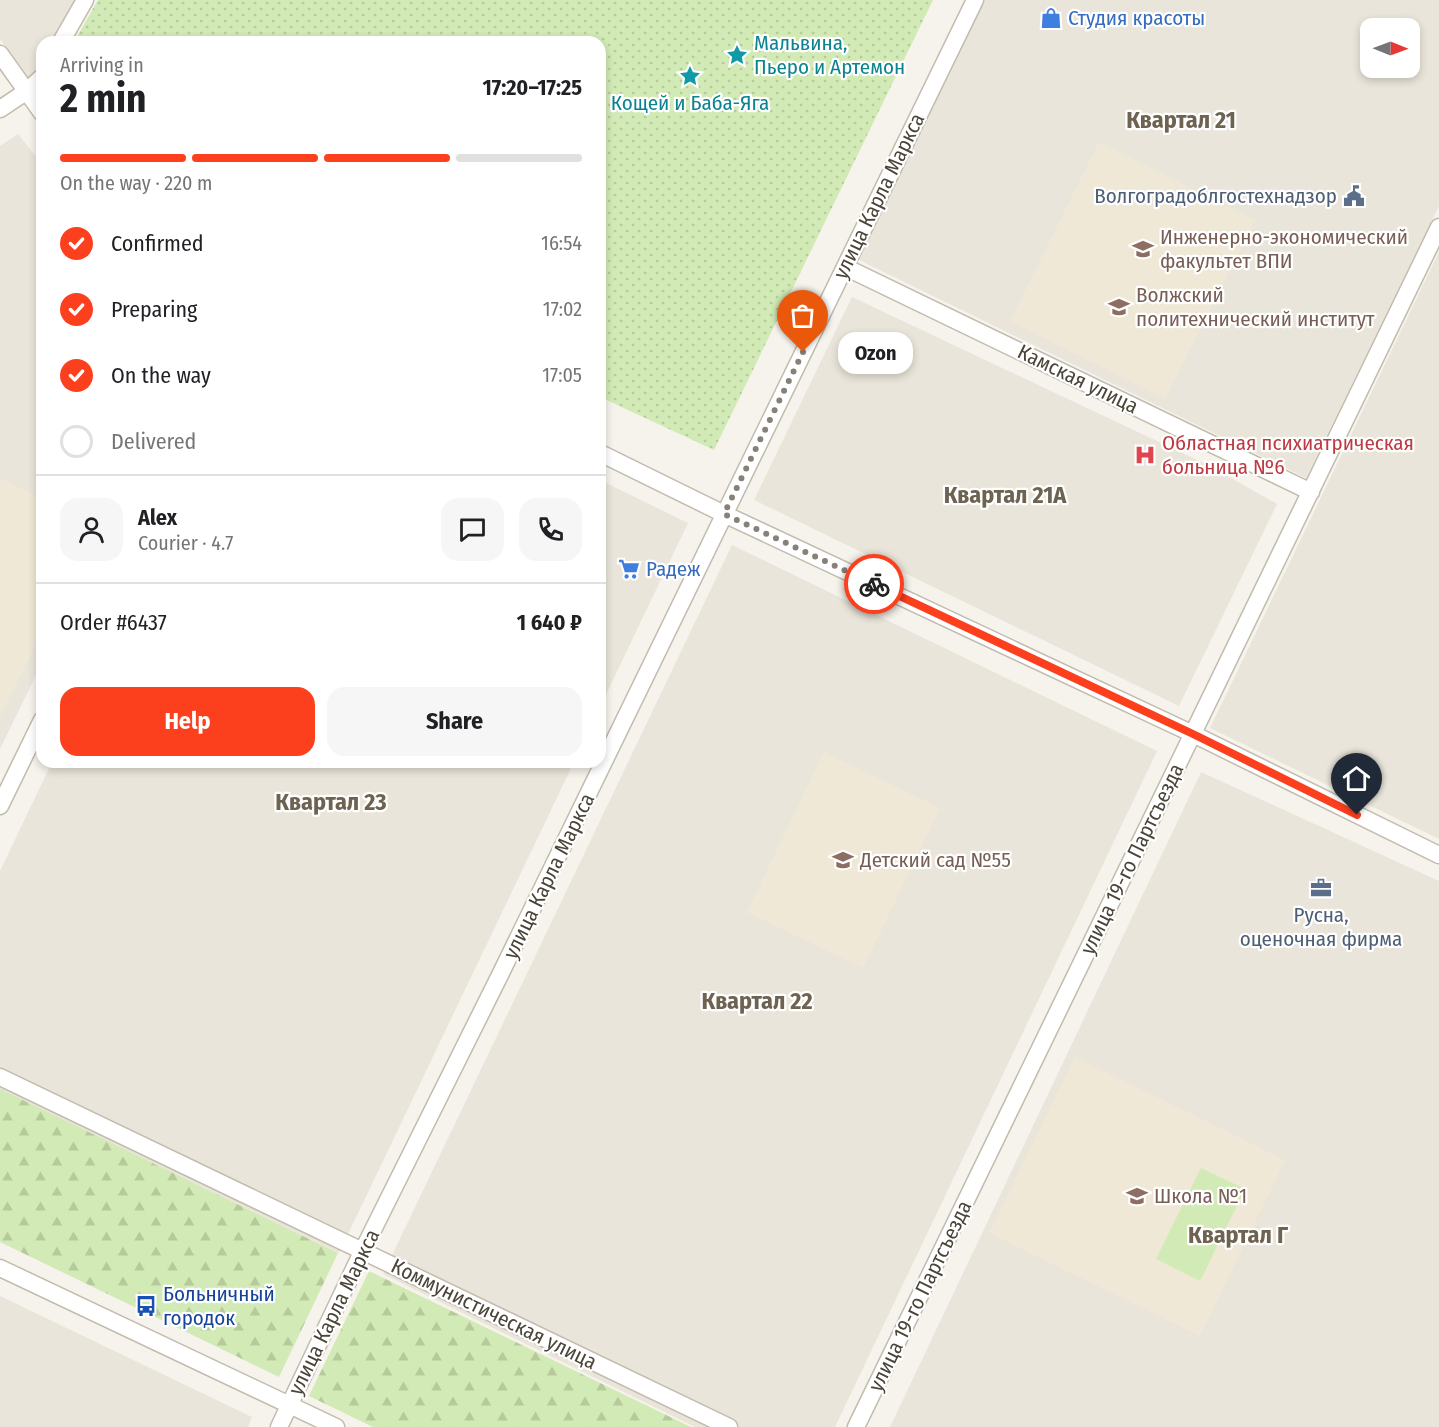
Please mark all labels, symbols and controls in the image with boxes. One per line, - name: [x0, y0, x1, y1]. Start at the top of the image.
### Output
- place label: Студия красоты: [1068, 5, 1205, 31]
- shop icon: Студия красоты: [1039, 6, 1063, 30]
- north arrow: [1360, 18, 1420, 78]
- map controls: [1360, 18, 1420, 78]
- place label: Мальвина, Пьеро и Артемон: [754, 30, 905, 80]
- place icon: Мальвина, Пьеро и Артемон: [725, 43, 749, 67]
- text: Arriving in: [60, 53, 144, 77]
- place icon: Кощей и Баба-Яга: [678, 64, 702, 88]
- text: 17:20–17:25: [482, 74, 582, 101]
- text: 2 min: [60, 76, 146, 122]
- place label: Кощей и Баба-Яга: [611, 90, 769, 116]
- district label: Квартал 21: [1126, 106, 1236, 134]
- street label: улица Карла Маркса: [828, 109, 930, 283]
- text: On the way · 220 m: [60, 171, 213, 195]
- place label: Волгоградоблгостехнадзор: [1094, 183, 1337, 209]
- public building icon: Волгоградоблгостехнадзор: [1342, 184, 1366, 208]
- place label: Инженерно-экономический факультет ВПИ: [1160, 224, 1408, 274]
- icon: check: [60, 227, 93, 260]
- text: Confirmed: [111, 230, 204, 257]
- text: 16:54: [541, 231, 582, 255]
- school or university icon: Инженерно-экономический факультет ВПИ: [1131, 237, 1155, 261]
- place label: Волжский политехнический институт: [1136, 282, 1375, 332]
- pin: [777, 290, 828, 352]
- icon: check: [60, 293, 93, 326]
- school or university icon: Волжский политехнический институт: [1107, 295, 1131, 319]
- text: Preparing: [111, 296, 197, 323]
- text: 17:02: [543, 297, 582, 321]
- icon: bag: [786, 299, 819, 332]
- callout: Ozon: [839, 331, 914, 373]
- street label: Камская улица: [1013, 339, 1143, 419]
- text: Ozon: [855, 341, 896, 365]
- icon: check: [60, 359, 93, 392]
- text: On the way: [111, 362, 211, 389]
- text: 17:05: [542, 363, 582, 387]
- text: Delivered: [111, 428, 196, 455]
- place label: Областная психиатрическая больница №6: [1162, 430, 1414, 480]
- hospital icon: Областная психиатрическая больница №6: [1133, 443, 1157, 467]
- district label: Квартал 21А: [944, 481, 1067, 509]
- button: person: [60, 498, 123, 561]
- button: chat: [441, 498, 504, 561]
- button: phone: [519, 498, 582, 561]
- text: Alex: [138, 504, 177, 531]
- text: Courier · 4.7: [138, 531, 233, 555]
- courier: [844, 554, 904, 614]
- place label: Радеж: [646, 556, 701, 582]
- supermarket icon: Радеж: [617, 557, 641, 581]
- icon: bike: [858, 568, 891, 601]
- text: Order #6437: [60, 609, 167, 636]
- text: 1 640 ₽: [517, 609, 582, 636]
- button: Help: [60, 687, 315, 756]
- button: Share: [327, 687, 582, 756]
- pin: [1331, 753, 1382, 815]
- street label: улица 19-го Партсъезда: [1074, 759, 1190, 959]
- icon: home: [1340, 762, 1373, 795]
- district label: Квартал 23: [275, 788, 387, 816]
- street label: улица Карла Маркса: [498, 789, 600, 963]
- place label: Детский сад №55: [859, 847, 1011, 873]
- school or university icon: Детский сад №55: [831, 848, 855, 872]
- office icon: Русна, оценочная фирма: [1309, 876, 1333, 900]
- place label: Русна, оценочная фирма: [1240, 902, 1402, 952]
- district label: Квартал 22: [701, 987, 813, 1015]
- place label: Школа №1: [1154, 1183, 1247, 1209]
- school or university icon: Школа №1: [1125, 1184, 1149, 1208]
- street label: улица 19-го Партсъезда: [862, 1196, 978, 1396]
- district label: Квартал Г: [1188, 1221, 1289, 1249]
- street label: улица Карла Маркса: [283, 1225, 385, 1399]
- street label: Коммунистическая улица: [387, 1253, 601, 1375]
- place label: Больничный городок: [163, 1281, 275, 1331]
- bus stop icon: Больничный городок: [134, 1294, 158, 1318]

